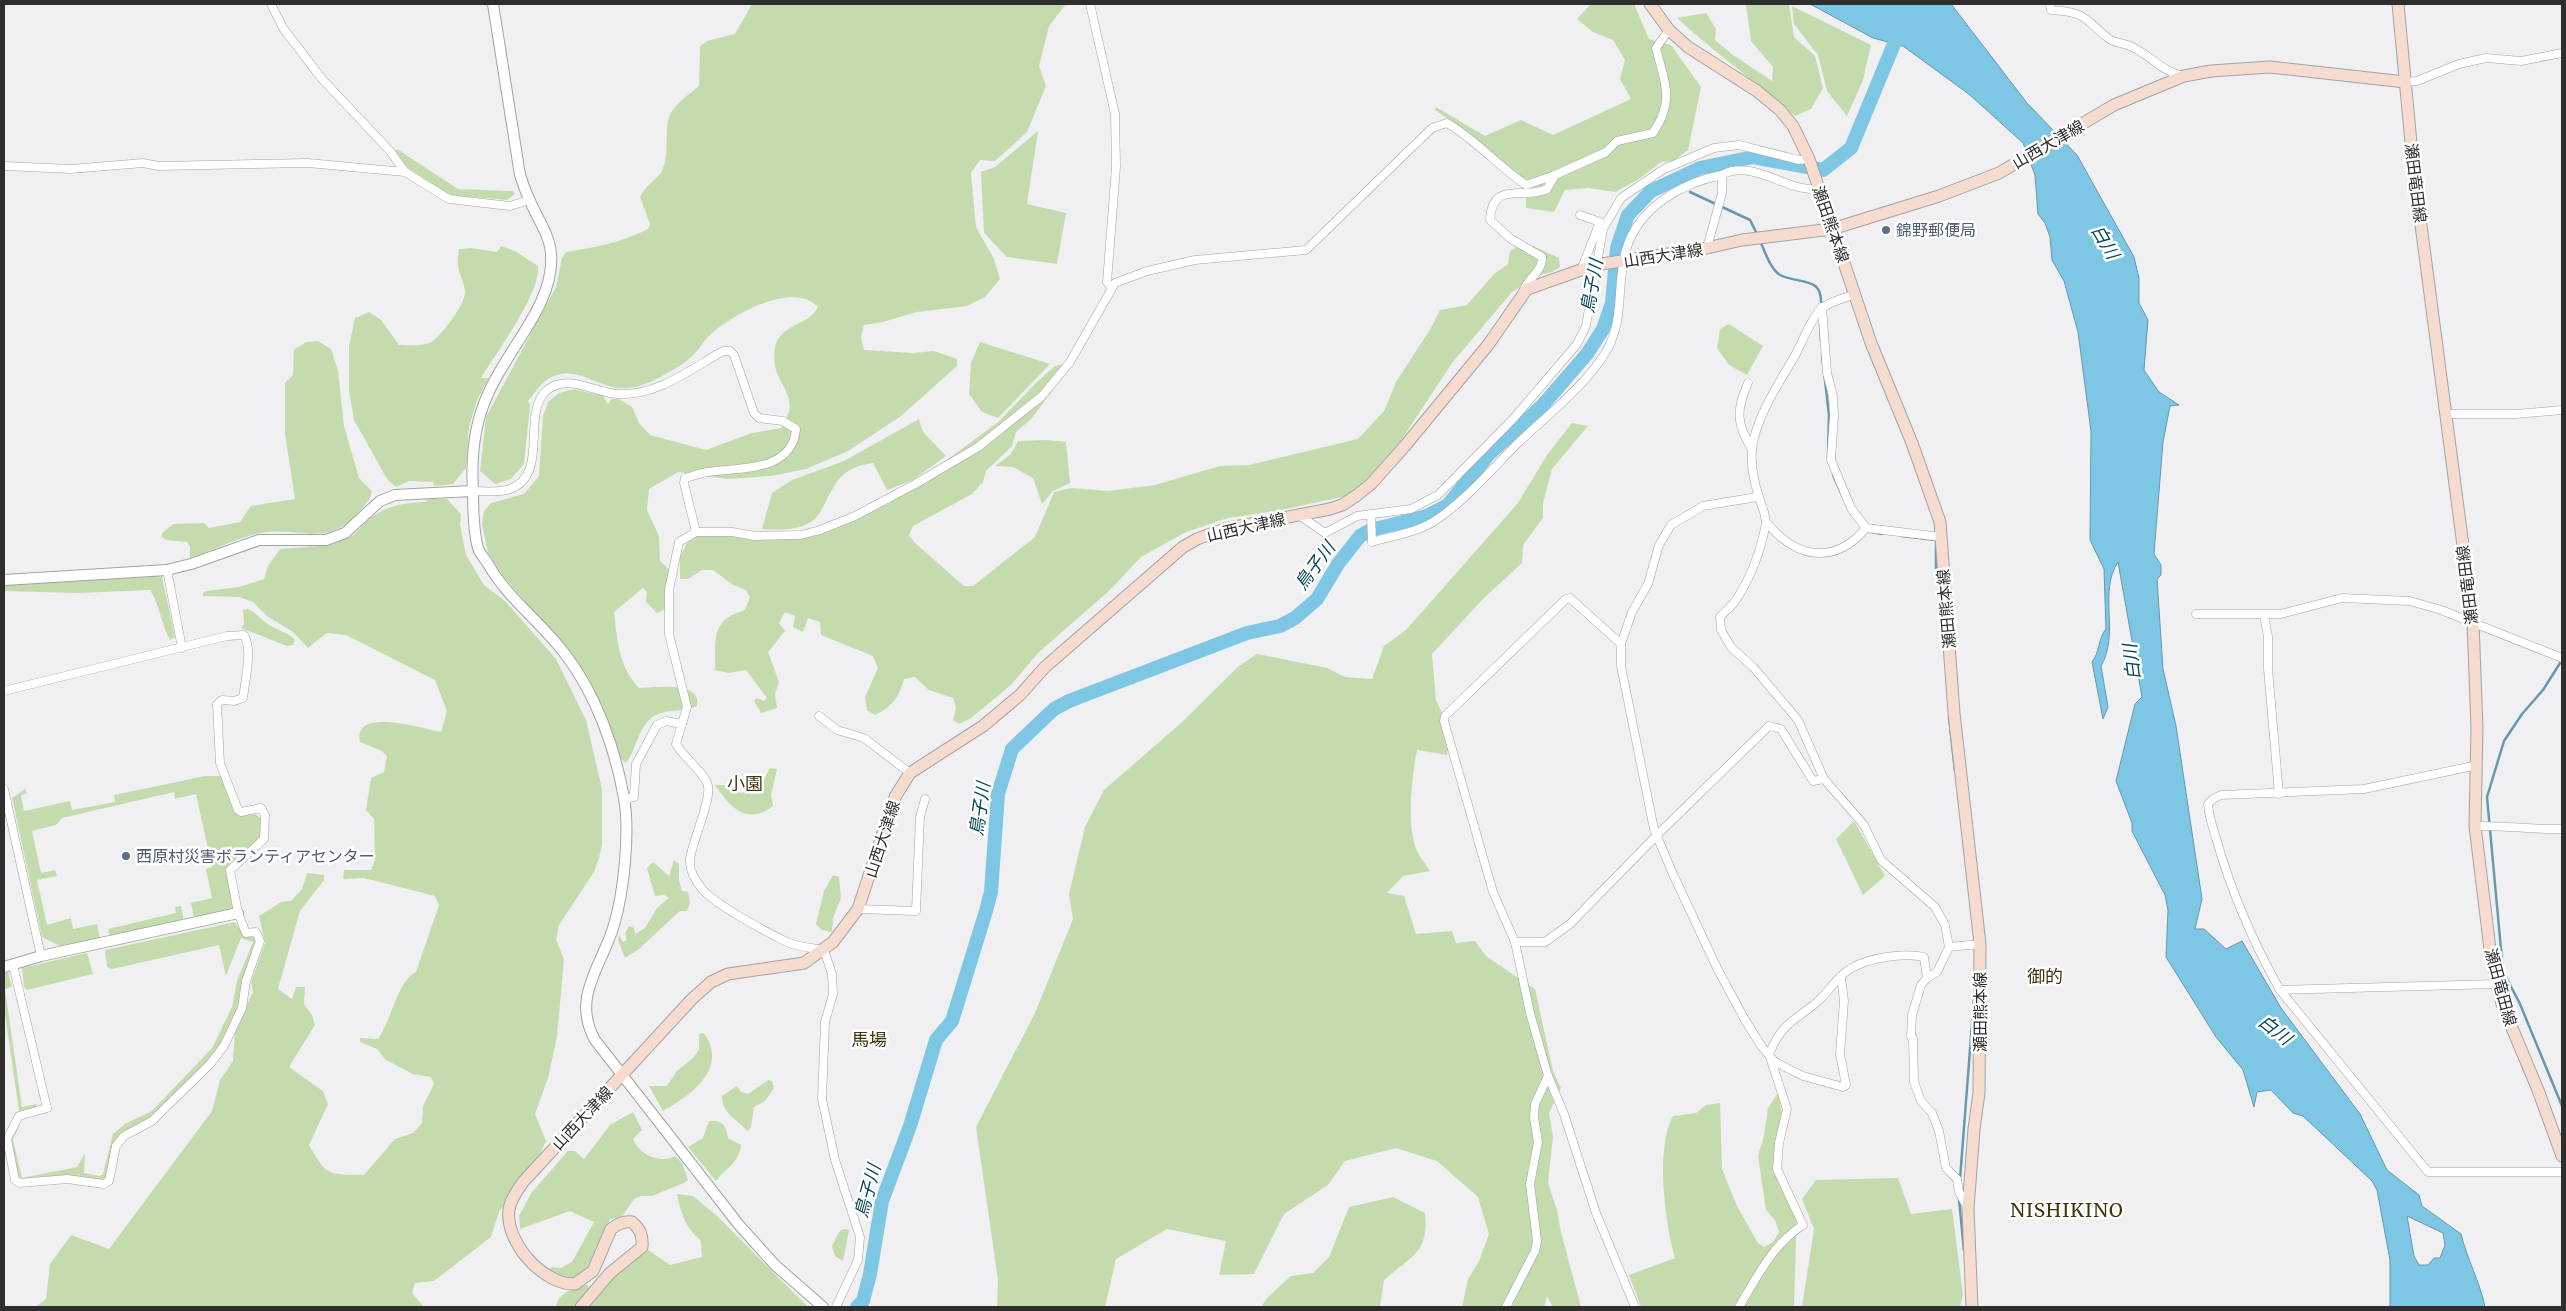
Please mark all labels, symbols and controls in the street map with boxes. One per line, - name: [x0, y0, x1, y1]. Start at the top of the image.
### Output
- street label: 山西大津線: [2008, 115, 2088, 173]
- street label: 瀬田竜田線: [2401, 142, 2431, 224]
- street label: 瀬田熊本線: [1809, 183, 1853, 265]
- place label: 錦野郵便局: [1896, 220, 1976, 240]
- water label: 白川: [2086, 220, 2125, 265]
- marker: 錦野郵便局: [1880, 224, 1892, 236]
- street label: 山西大津線: [1622, 239, 1704, 271]
- water label: 鳥子川: [1575, 255, 1608, 314]
- street label: 山西大津線: [1205, 508, 1287, 546]
- water label: 鳥子川: [1289, 535, 1341, 594]
- street label: 瀬田竜田線: [2452, 544, 2482, 626]
- street label: 瀬田熊本線: [1933, 568, 1959, 650]
- water label: 白川: [2118, 641, 2145, 681]
- district label: 小園: [727, 772, 763, 795]
- water label: 鳥子川: [964, 779, 995, 837]
- street label: 山西大津線: [860, 798, 904, 880]
- place label: 西原村災害ボランティアセンター: [136, 846, 375, 866]
- marker: 西原村災害ボランティアセンター: [120, 850, 132, 862]
- street label: 瀬田竜田線: [2481, 946, 2521, 1028]
- district label: 御的: [2027, 965, 2063, 988]
- street label: 瀬田熊本線: [1970, 972, 1990, 1052]
- water label: 白川: [2254, 1009, 2298, 1051]
- district label: 馬場: [851, 1028, 887, 1051]
- street label: 山西大津線: [547, 1082, 617, 1154]
- water label: 鳥子川: [849, 1160, 886, 1220]
- district label: NISHIKINO: [2010, 1198, 2124, 1222]

